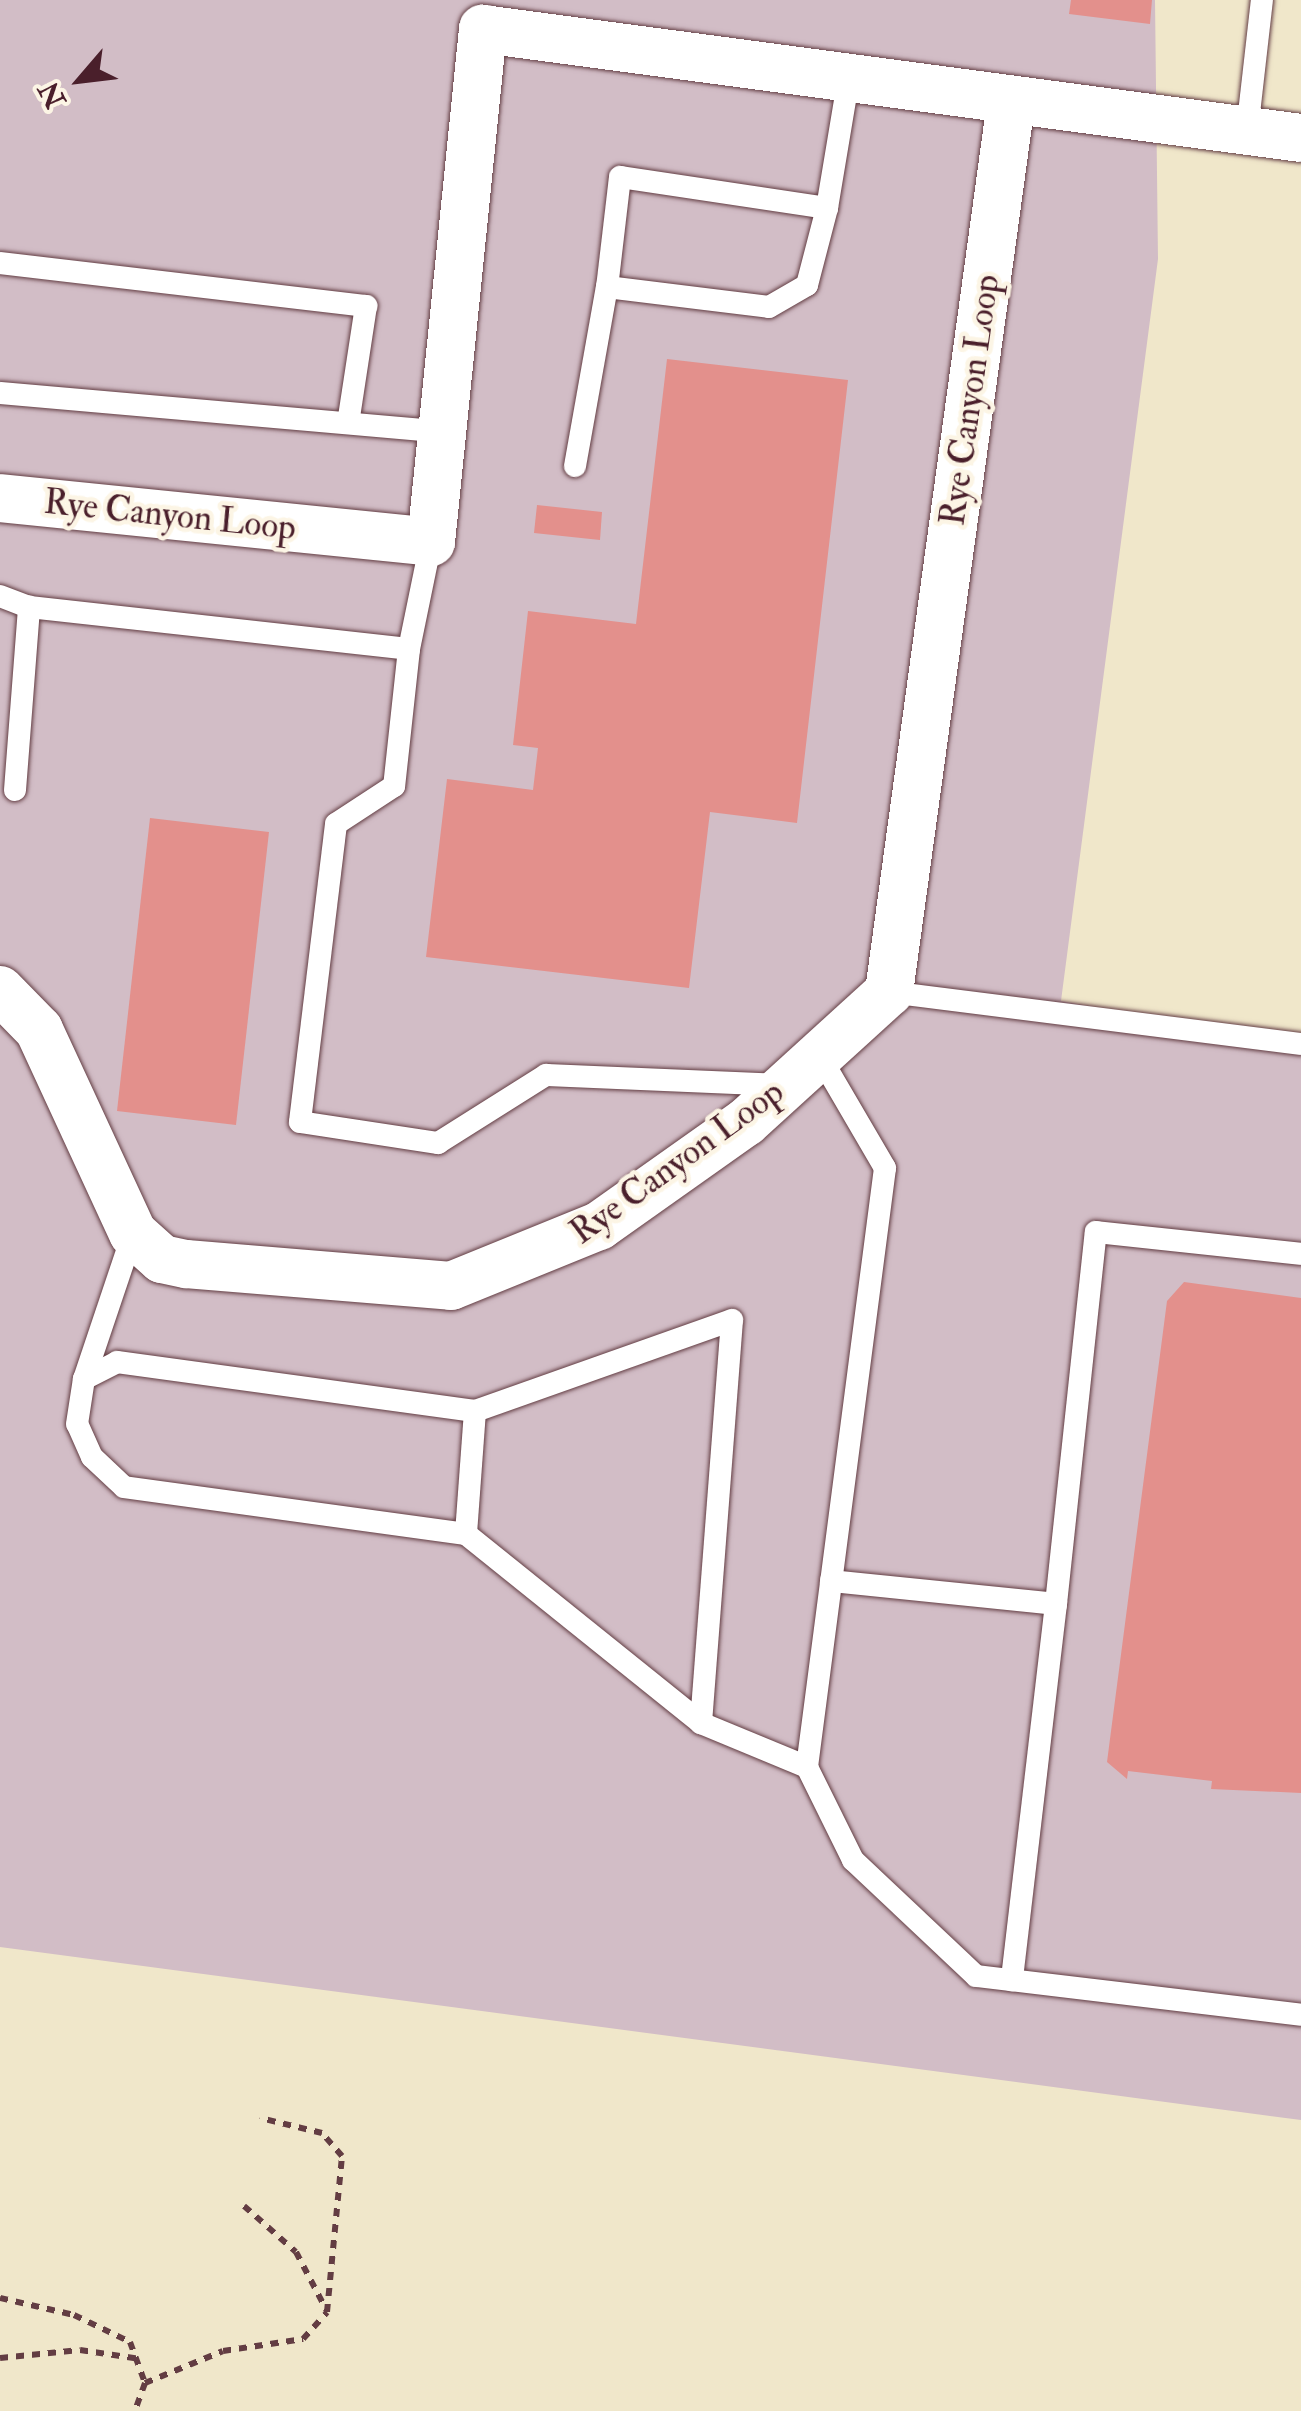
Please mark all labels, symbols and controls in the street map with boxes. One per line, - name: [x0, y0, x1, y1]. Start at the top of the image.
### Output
- north arrow: [30, 30, 130, 130]
- text: N: [32, 75, 74, 114]
- street label: Rye Canyon Loop: [932, 272, 1008, 528]
- street label: Rye Canyon Loop: [42, 481, 298, 549]
- street label: Rye Canyon Loop: [562, 1071, 792, 1253]

